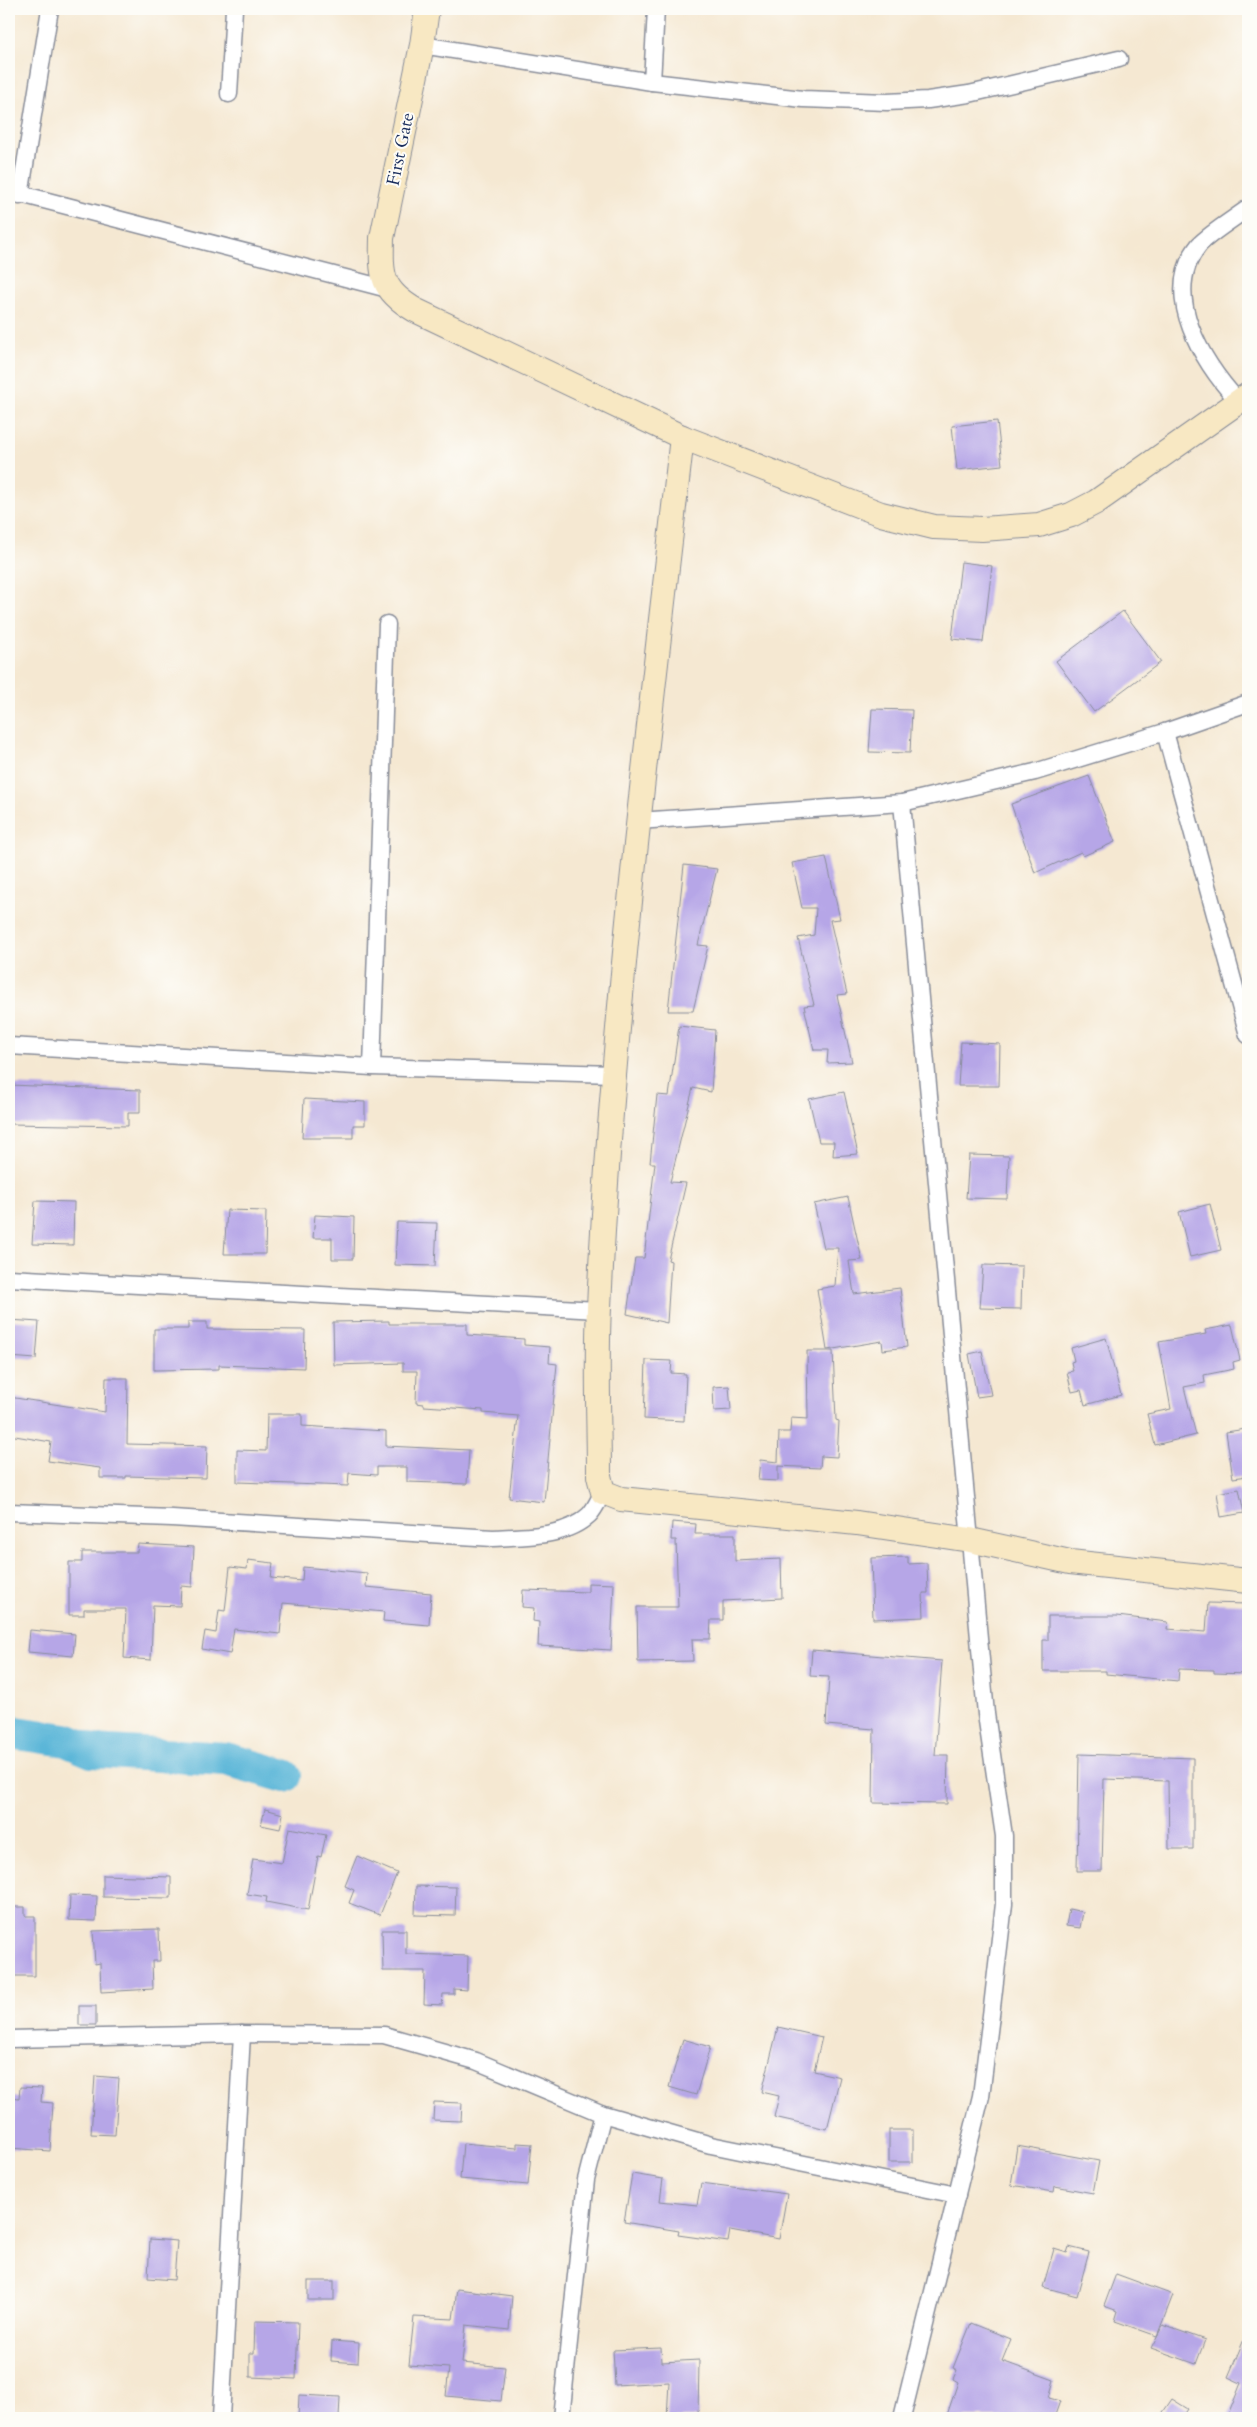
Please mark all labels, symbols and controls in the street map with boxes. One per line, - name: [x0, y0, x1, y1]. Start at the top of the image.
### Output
- street label: First Gate: [381, 110, 420, 188]

